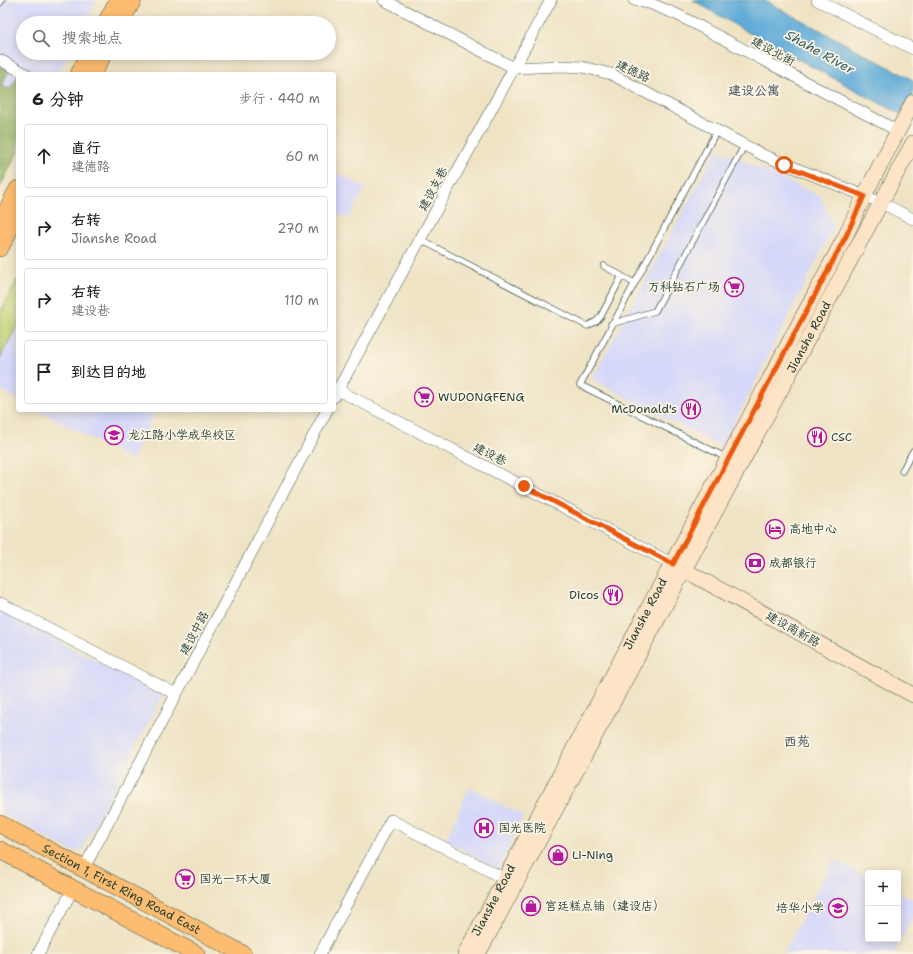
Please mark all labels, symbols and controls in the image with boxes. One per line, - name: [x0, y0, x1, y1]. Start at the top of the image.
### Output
- search box: [16, 16, 336, 60]
- water label: Shahe River: [783, 26, 858, 78]
- icon: search: [30, 27, 52, 49]
- text: 搜索地点: [62, 28, 122, 48]
- street label: 建设北街: [748, 33, 798, 69]
- street label: 建德路: [613, 56, 653, 86]
- district label: 建设公寓: [728, 82, 780, 99]
- text: 6 分钟: [32, 88, 84, 110]
- text: 步行 · 440 m: [239, 90, 320, 107]
- text: 直行: [71, 138, 101, 158]
- icon: ahead: [33, 145, 55, 167]
- text: 60 m: [286, 148, 319, 165]
- route start: [775, 156, 793, 174]
- text: 建德路: [71, 158, 110, 175]
- street label: 建设支巷: [415, 164, 451, 214]
- text: 右转: [71, 210, 101, 230]
- icon: right: [33, 217, 55, 239]
- text: 270 m: [277, 220, 319, 237]
- text: Jianshe Road: [71, 230, 157, 247]
- supermarket icon: 万科钻石广场: [723, 276, 745, 298]
- place label: 万科钻石广场: [648, 279, 720, 295]
- text: 右转: [71, 282, 101, 302]
- icon: right: [33, 289, 55, 311]
- text: 110 m: [284, 292, 319, 309]
- street label: Jianshe Road: [783, 298, 835, 376]
- text: 建设巷: [71, 302, 110, 319]
- icon: arrive: [33, 361, 55, 383]
- text: 到达目的地: [71, 362, 146, 382]
- supermarket icon: WUDONGFENG: [413, 386, 435, 408]
- place label: WUDONGFENG: [438, 389, 525, 405]
- restaurant icon: McDonald's: [680, 398, 702, 420]
- place label: McDonald's: [611, 401, 677, 417]
- school or university icon: 龙江路小学成华校区: [103, 424, 125, 446]
- restaurant icon: CSC: [806, 426, 828, 448]
- place label: 龙江路小学成华校区: [128, 427, 236, 443]
- place label: CSC: [831, 429, 852, 445]
- street label: 建设巷: [470, 439, 510, 469]
- route end: [515, 477, 533, 495]
- hotel icon: 高地中心: [764, 518, 786, 540]
- place label: 高地中心: [789, 521, 837, 537]
- bank icon: 成都银行: [744, 552, 766, 574]
- place label: 成都银行: [769, 555, 817, 571]
- street label: Jianshe Road: [620, 575, 671, 653]
- restaurant icon: Dicos: [602, 584, 624, 606]
- place label: Dicos: [569, 587, 599, 603]
- street label: 建设南新路: [763, 607, 823, 651]
- street label: 建设中路: [176, 608, 212, 658]
- district label: 西苑: [784, 733, 810, 750]
- hospital icon: 国光医院: [473, 817, 495, 839]
- place label: 国光医院: [498, 820, 546, 836]
- street label: Section 1, First Ring Road East: [40, 840, 204, 938]
- shop icon: Li-Ning: [547, 844, 569, 866]
- place label: Li-Ning: [572, 847, 613, 863]
- street label: Jianshe Road: [468, 861, 519, 939]
- supermarket icon: 国光一环大厦: [174, 868, 196, 890]
- map controls: [865, 870, 901, 942]
- button: +: [865, 870, 901, 906]
- place label: 国光一环大厦: [199, 871, 271, 887]
- shop icon: 宫廷糕点铺（建设店）: [520, 895, 542, 917]
- school or university icon: 培华小学: [827, 897, 849, 919]
- place label: 宫廷糕点铺（建设店）: [545, 898, 665, 914]
- place label: 培华小学: [776, 900, 824, 916]
- button: −: [865, 906, 901, 942]

